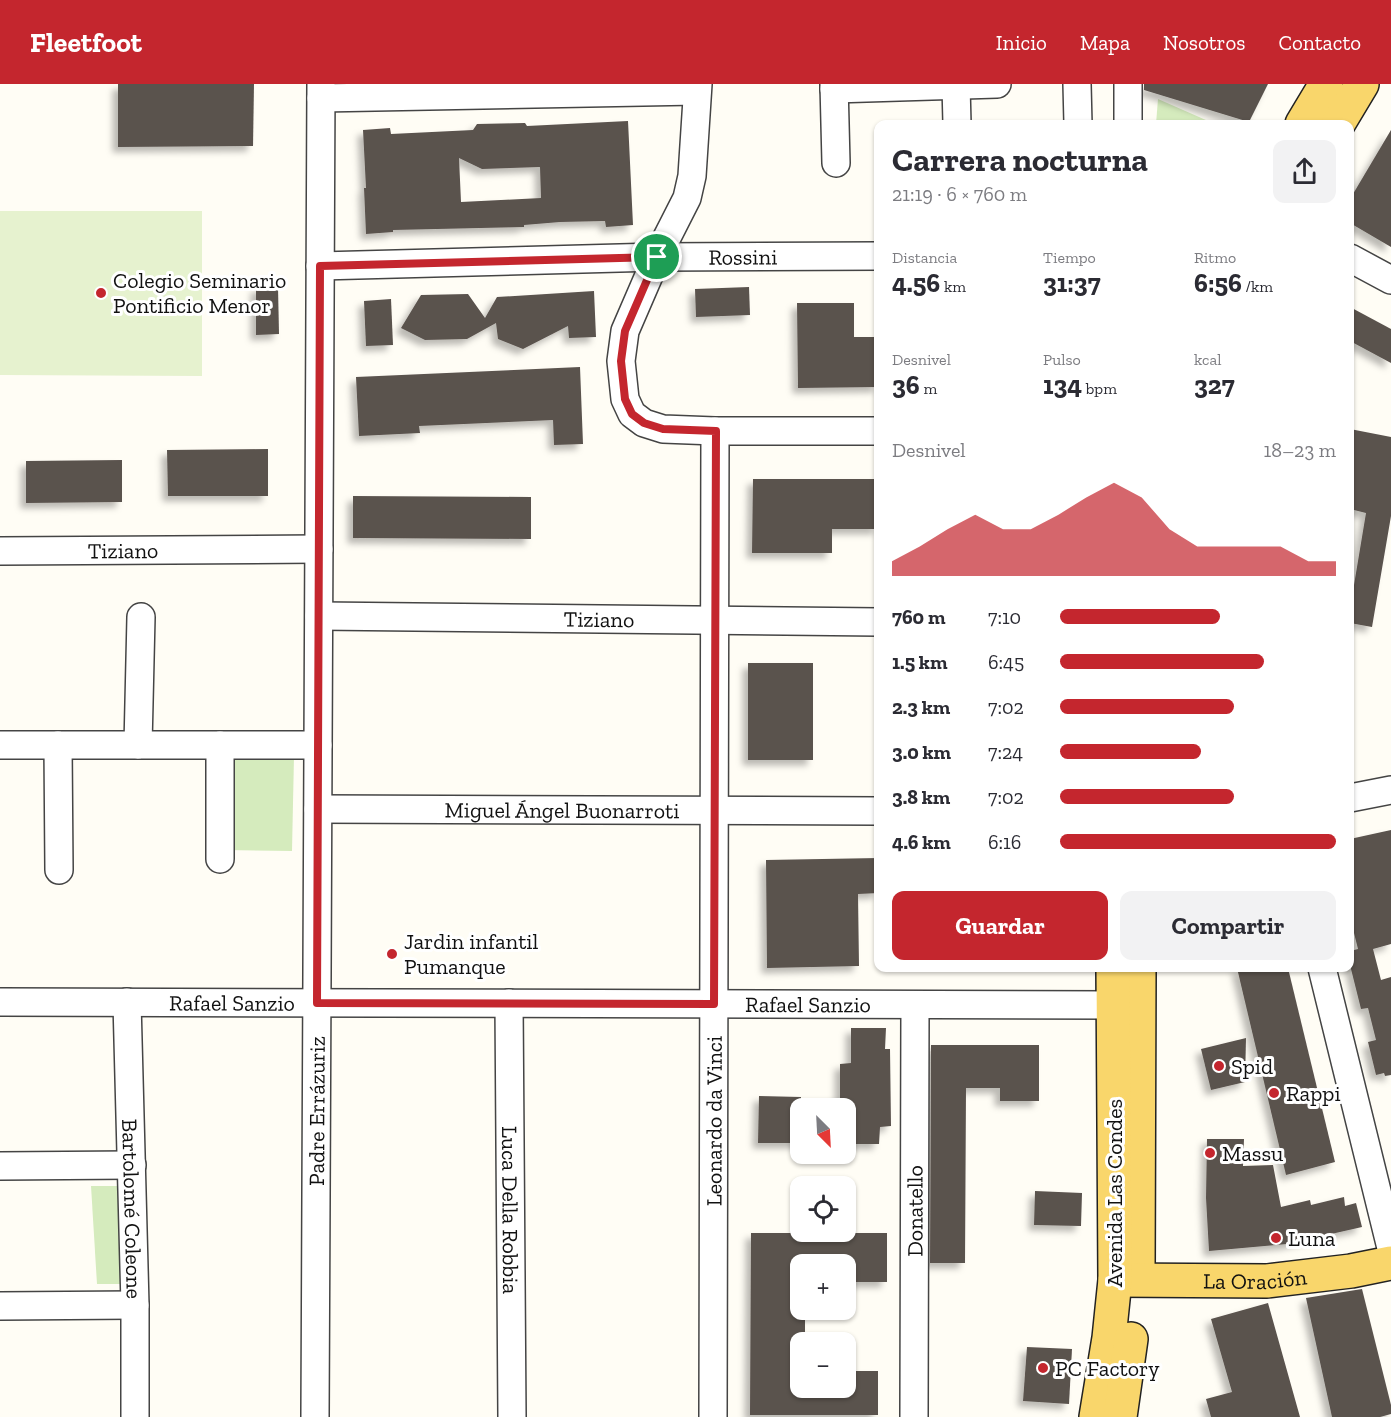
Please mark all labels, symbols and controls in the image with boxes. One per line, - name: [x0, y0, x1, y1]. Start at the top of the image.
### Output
- text: Fleetfoot: [30, 26, 142, 59]
- text: Inicio: [996, 30, 1047, 55]
- text: Mapa: [1080, 30, 1130, 55]
- text: Nosotros: [1163, 30, 1245, 55]
- text: Contacto: [1278, 30, 1361, 55]
- text: Carrera nocturna: [892, 140, 1148, 179]
- button: share: [1273, 140, 1336, 203]
- text: 21:19 · 6 × 760 m: [892, 182, 1027, 206]
- pin: [631, 231, 682, 282]
- icon: arrive: [640, 240, 673, 273]
- street label: Rossini: [708, 243, 777, 271]
- text: Distancia: [892, 248, 957, 267]
- text: Tiempo: [1043, 248, 1096, 267]
- text: Ritmo: [1194, 248, 1236, 267]
- place label: Colegio Seminario Pontificio Menor: [113, 267, 286, 319]
- text: 4.56: [892, 267, 940, 299]
- text: 31:37: [1043, 267, 1101, 299]
- text: 6:56: [1194, 267, 1242, 299]
- text: km: [940, 277, 966, 296]
- text: /km: [1242, 277, 1273, 296]
- marker: Colegio Seminario Pontificio Menor: [94, 286, 108, 300]
- text: Desnivel: [892, 350, 951, 369]
- text: Pulso: [1043, 350, 1081, 369]
- text: kcal: [1194, 350, 1221, 369]
- text: 36: [892, 369, 920, 401]
- text: 134: [1043, 369, 1082, 401]
- text: 327: [1194, 369, 1235, 401]
- text: m: [920, 379, 937, 398]
- text: bpm: [1082, 379, 1117, 398]
- text: Desnivel: [892, 438, 966, 462]
- text: 18–23 m: [1263, 438, 1336, 462]
- street label: Tiziano: [88, 537, 158, 564]
- text: 760 m: [892, 605, 945, 629]
- text: 7:10: [988, 605, 1021, 629]
- street label: Tiziano: [563, 606, 634, 633]
- text: 1.5 km: [892, 650, 947, 674]
- text: 6:45: [988, 650, 1024, 674]
- text: 2.3 km: [892, 695, 950, 719]
- text: 7:02: [988, 695, 1024, 719]
- text: 3.0 km: [892, 740, 951, 764]
- text: 7:24: [988, 740, 1023, 764]
- text: 3.8 km: [892, 785, 950, 809]
- text: 7:02: [988, 785, 1024, 809]
- street label: Miguel Ángel Buonarroti: [444, 796, 680, 824]
- text: 4.6 km: [892, 830, 951, 854]
- text: 6:16: [988, 830, 1021, 854]
- button: Guardar: [892, 891, 1108, 960]
- button: Compartir: [1120, 891, 1336, 960]
- place label: Jardin infantil Pumanque: [404, 928, 538, 980]
- marker: Jardin infantil Pumanque: [385, 947, 399, 961]
- street label: Rafael Sanzio: [169, 989, 295, 1017]
- street label: Rafael Sanzio: [745, 991, 871, 1018]
- street label: Padre Errázuriz: [303, 1036, 331, 1186]
- street label: Leonardo da Vinci: [700, 1036, 728, 1206]
- place label: Spid: [1231, 1053, 1273, 1080]
- marker: Spid: [1212, 1059, 1226, 1073]
- place label: Rappi: [1286, 1080, 1341, 1107]
- marker: Rappi: [1267, 1086, 1281, 1100]
- north arrow: [790, 1098, 856, 1164]
- map controls: [790, 1098, 856, 1398]
- street label: Avenida Las Condes: [1101, 1099, 1128, 1287]
- street label: Bartolomé Coleone: [116, 1119, 148, 1299]
- street label: Luca Della Robbia: [496, 1126, 524, 1295]
- place label: Massu: [1222, 1140, 1284, 1167]
- marker: Massu: [1203, 1146, 1217, 1160]
- street label: Donatello: [901, 1165, 929, 1257]
- button: locate: [790, 1176, 856, 1242]
- place label: Luna: [1288, 1225, 1336, 1252]
- marker: Luna: [1269, 1231, 1283, 1245]
- button: +: [790, 1254, 856, 1320]
- street label: La Oración: [1203, 1263, 1309, 1295]
- button: −: [790, 1332, 856, 1398]
- place label: PC Factory: [1055, 1355, 1160, 1382]
- marker: PC Factory: [1036, 1361, 1050, 1375]

